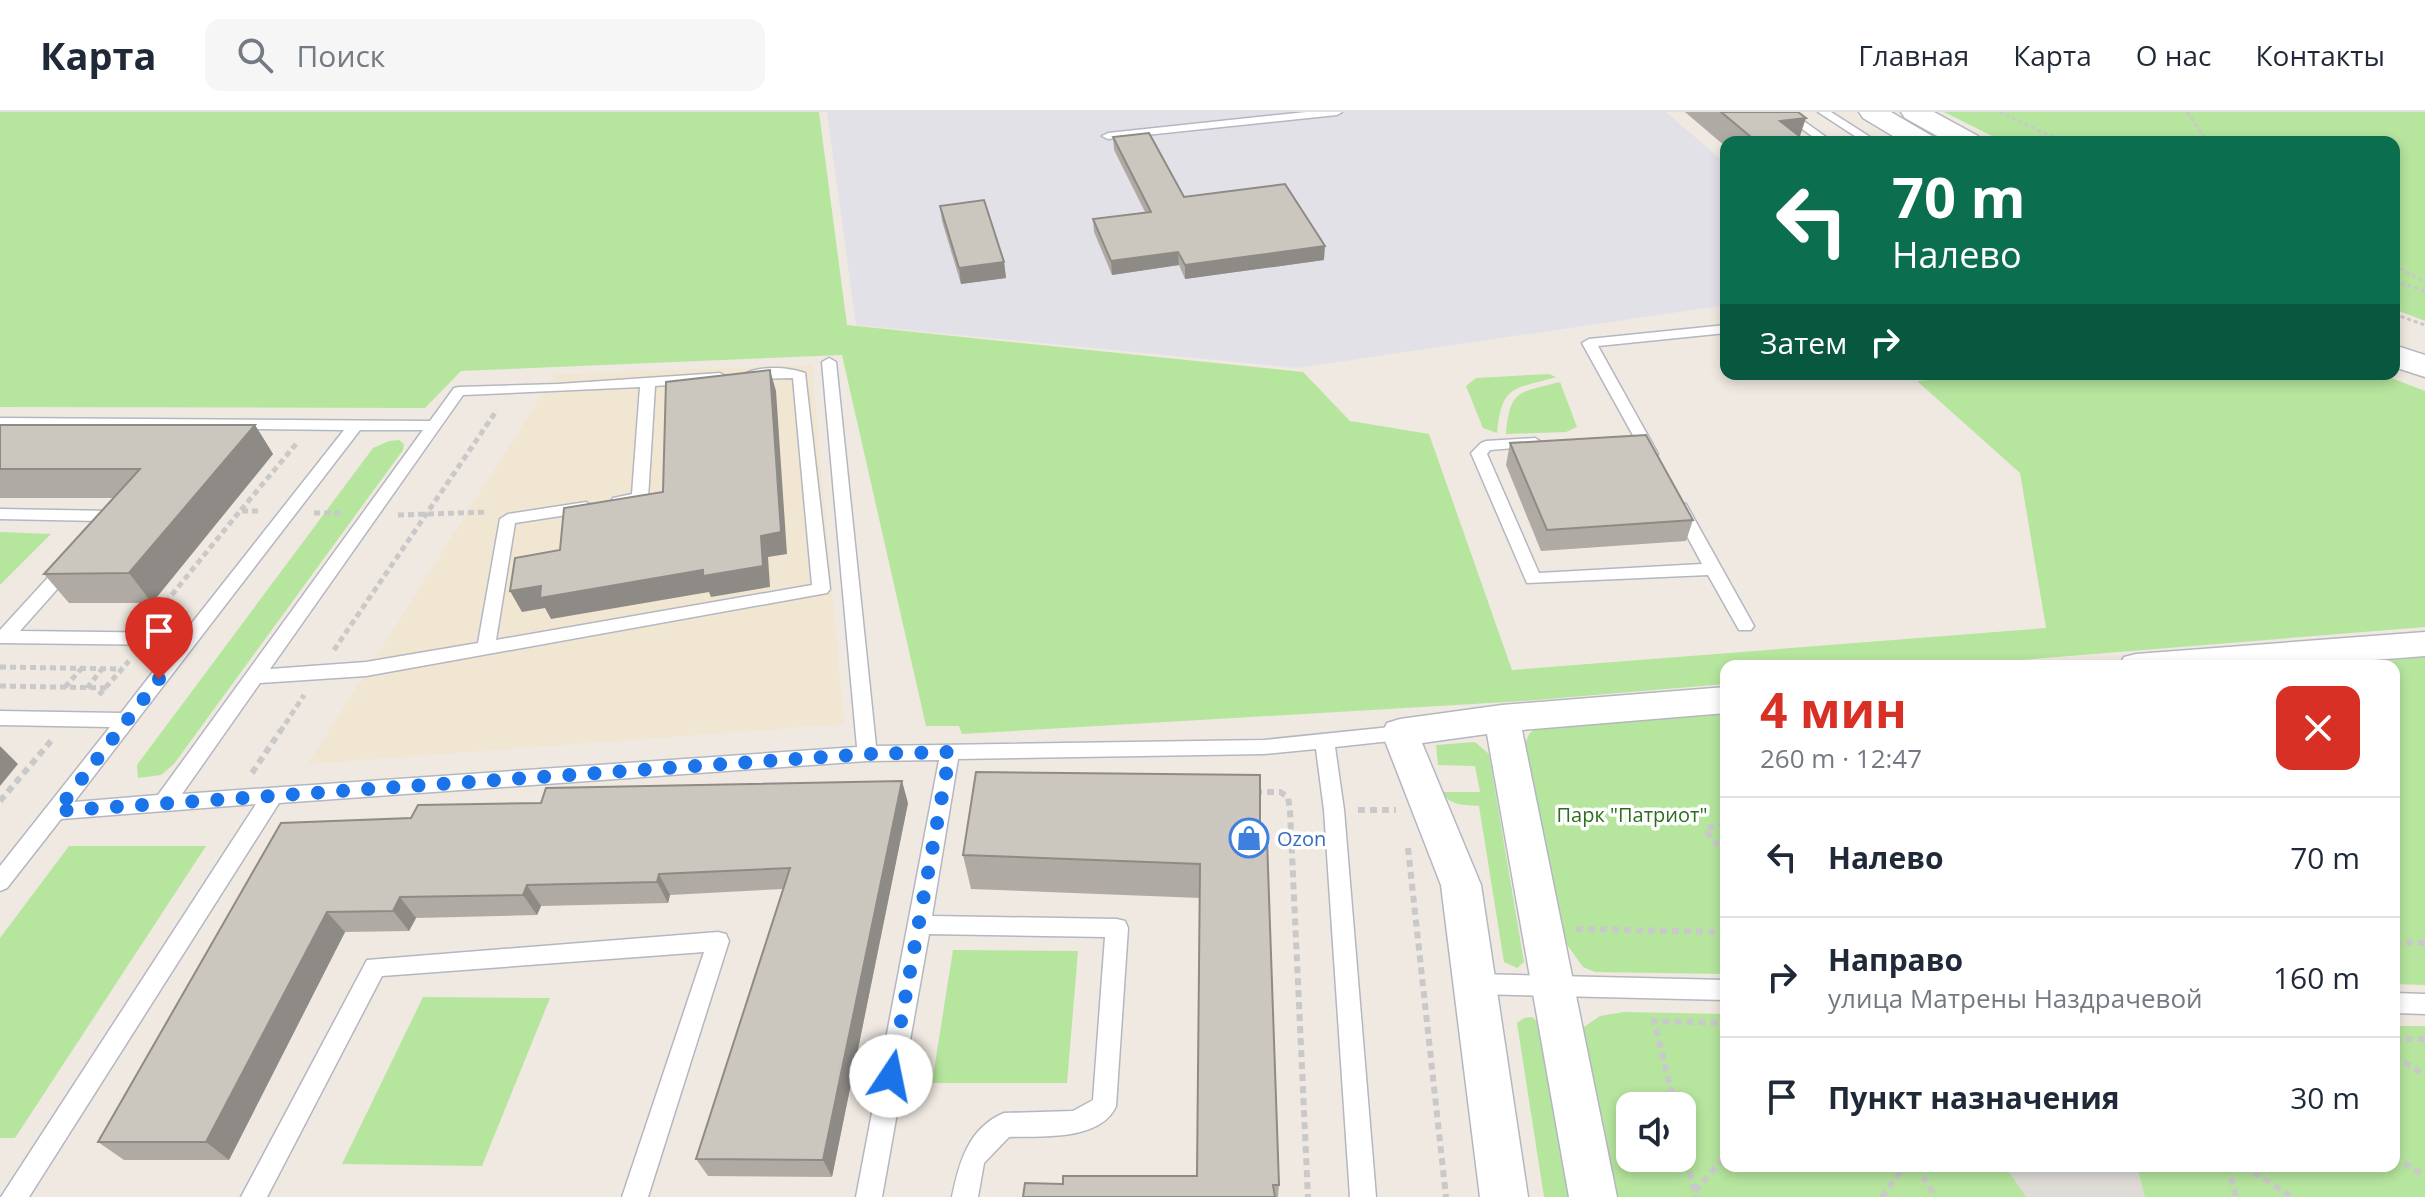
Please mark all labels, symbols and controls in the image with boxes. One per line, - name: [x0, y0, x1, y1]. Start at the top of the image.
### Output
- search box: [205, 19, 765, 91]
- text: Карта: [40, 29, 157, 81]
- icon: search: [233, 33, 277, 77]
- text: Поиск: [297, 35, 385, 76]
- text: Главная: [1858, 36, 1969, 74]
- text: Карта: [2013, 36, 2092, 74]
- text: О нас: [2136, 36, 2211, 74]
- text: Контакты: [2255, 36, 2385, 74]
- text: 70 m: [1892, 158, 2026, 234]
- icon: left: [1760, 168, 1864, 272]
- text: Налево: [1892, 230, 2022, 279]
- icon: right: [1863, 320, 1907, 364]
- text: Затем: [1760, 322, 1847, 363]
- pin: [125, 597, 193, 679]
- icon: arrive: [137, 609, 181, 653]
- text: 4 мин: [1760, 677, 1907, 742]
- button: close: [2276, 686, 2360, 770]
- text: 260 m · 12:47: [1760, 740, 1922, 776]
- park label: Парк "Патриот": [1557, 801, 1707, 828]
- shop icon: Ozon: [1228, 817, 1270, 859]
- place label: Ozon: [1277, 825, 1326, 852]
- icon: left: [1760, 835, 1804, 879]
- text: Налево: [1828, 837, 1944, 878]
- text: 70 m: [2290, 837, 2360, 878]
- text: Направо: [1828, 939, 1963, 980]
- icon: right: [1760, 955, 1804, 999]
- text: 160 m: [2273, 957, 2360, 998]
- text: улица Матрены Наздрачевой: [1828, 980, 2203, 1016]
- position arrow: [849, 1034, 933, 1118]
- icon: arrive: [1760, 1075, 1804, 1119]
- text: Пункт назначения: [1828, 1077, 2120, 1118]
- text: 30 m: [2290, 1077, 2360, 1118]
- map controls: [1616, 1092, 1696, 1172]
- button: sound: [1616, 1092, 1696, 1172]

